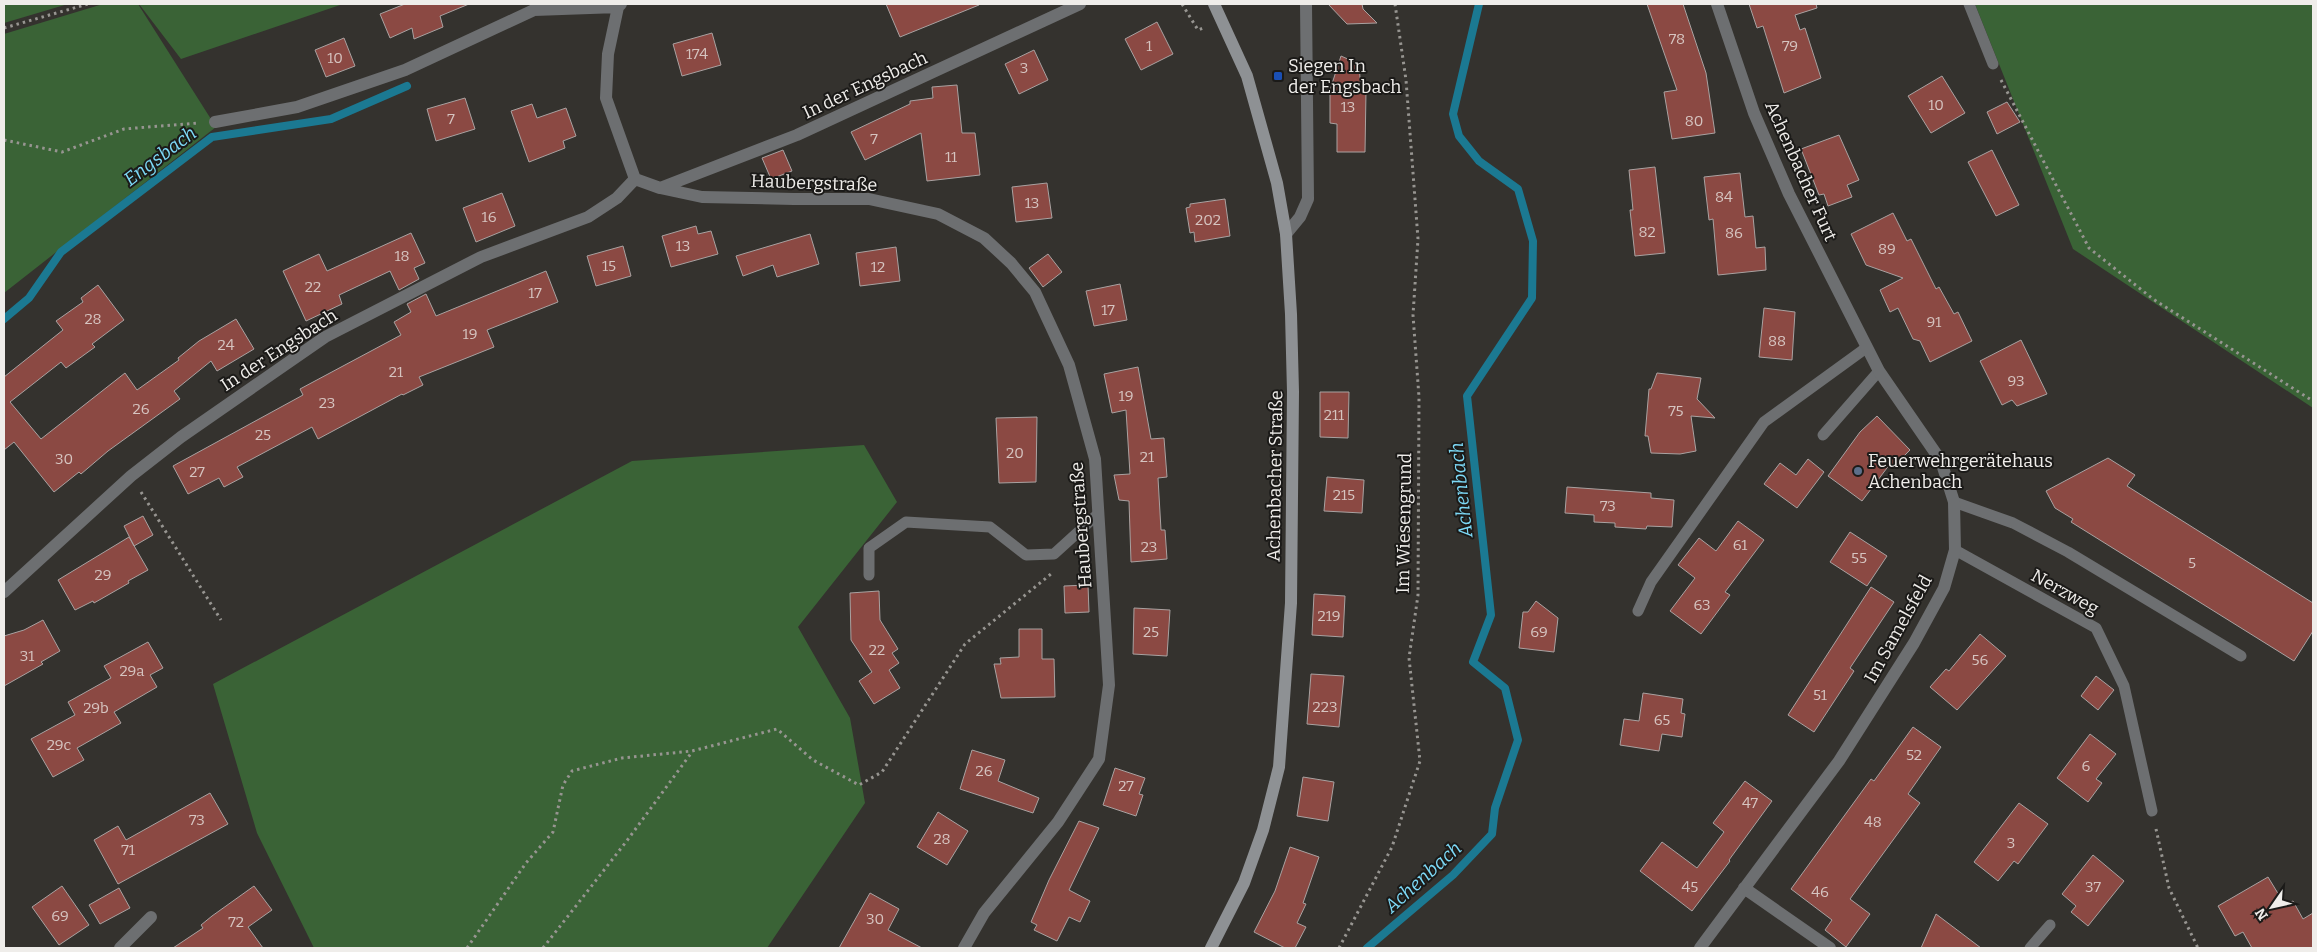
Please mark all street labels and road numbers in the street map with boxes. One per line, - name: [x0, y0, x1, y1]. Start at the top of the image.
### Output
- street label: In der Engsbach: [799, 47, 931, 123]
- street label: Achenbacher Furt: [1760, 98, 1842, 245]
- street label: Haubergstraße: [750, 170, 878, 196]
- street label: In der Engsbach: [217, 304, 341, 396]
- street label: Achenbacher Straße: [1263, 390, 1287, 562]
- street label: Im Wiesengrund: [1392, 452, 1416, 594]
- street label: Haubergstraße: [1066, 461, 1096, 589]
- street label: Nerzweg: [2027, 564, 2103, 620]
- street label: Im Samelsfeld: [1859, 571, 1937, 687]

